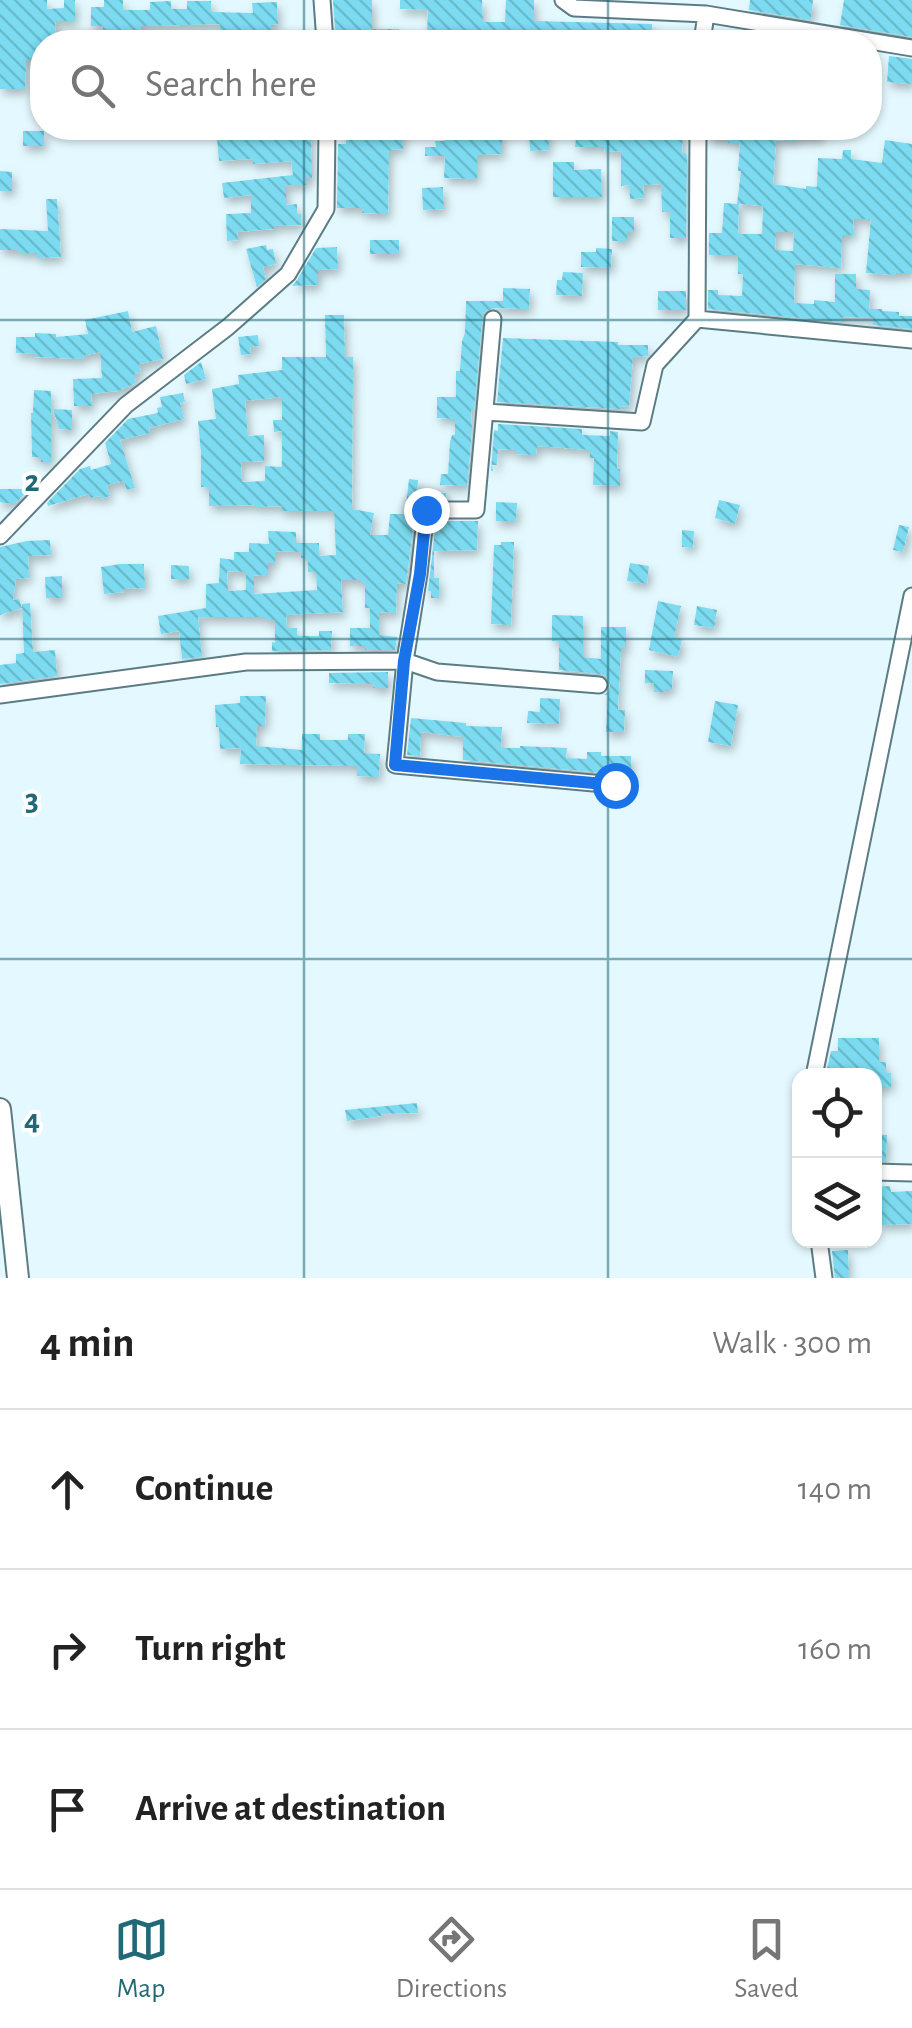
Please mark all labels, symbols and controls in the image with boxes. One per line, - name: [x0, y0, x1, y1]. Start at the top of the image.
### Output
- search box: [30, 30, 882, 140]
- icon: search: [65, 58, 120, 113]
- text: Search here: [145, 66, 317, 104]
- text: 2: [24, 465, 40, 497]
- route end: [404, 488, 450, 534]
- route start: [593, 763, 639, 809]
- text: 3: [25, 784, 39, 816]
- map controls: [792, 1068, 882, 1248]
- button: locate: [792, 1068, 882, 1158]
- text: 4: [24, 1104, 40, 1136]
- button: layers: [792, 1158, 882, 1248]
- text: 4 min: [40, 1322, 135, 1364]
- text: Walk · 300 m: [712, 1327, 872, 1359]
- icon: ahead: [40, 1462, 95, 1517]
- text: Continue: [135, 1470, 273, 1508]
- text: 140 m: [798, 1473, 872, 1505]
- icon: right: [40, 1622, 95, 1677]
- text: Turn right: [135, 1630, 285, 1668]
- text: 160 m: [798, 1633, 872, 1665]
- icon: arrive: [40, 1782, 95, 1837]
- text: Arrive at destination: [135, 1790, 446, 1828]
- tab: Map: [114, 1912, 169, 2006]
- tab: Directions: [396, 1912, 507, 2006]
- tab: Saved: [734, 1912, 798, 2006]

